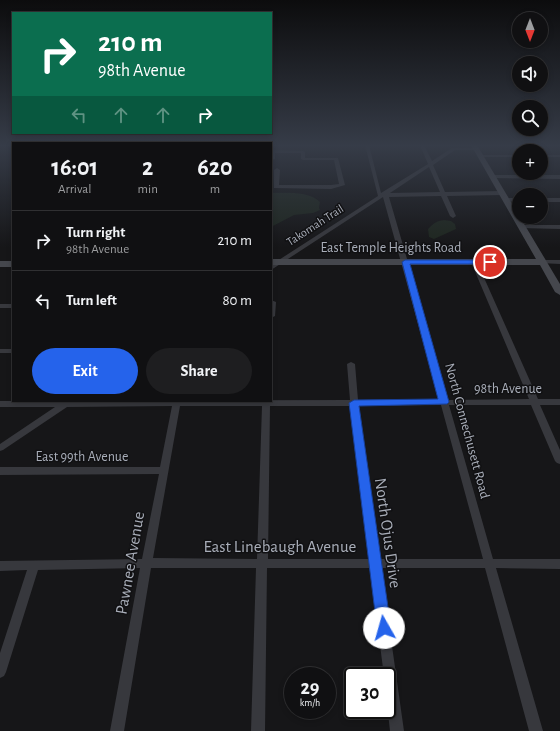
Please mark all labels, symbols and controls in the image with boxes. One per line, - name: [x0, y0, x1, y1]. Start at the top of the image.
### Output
- north arrow: [512, 12, 548, 48]
- map controls: [512, 12, 548, 224]
- icon: right: [32, 28, 84, 80]
- text: 210 m: [98, 29, 163, 57]
- button: sound: [512, 56, 548, 92]
- text: 98th Avenue: [98, 62, 186, 80]
- button: search: [512, 100, 548, 136]
- icon: left: [68, 104, 90, 126]
- icon: ahead: [110, 104, 132, 126]
- icon: ahead: [152, 104, 174, 126]
- icon: right: [194, 104, 216, 126]
- button: +: [512, 144, 548, 180]
- text: 16:01: [51, 156, 98, 180]
- text: 2: [142, 156, 153, 180]
- text: 620: [197, 156, 233, 180]
- text: Arrival: [58, 183, 92, 196]
- text: min: [138, 183, 158, 196]
- text: m: [210, 183, 220, 196]
- button: −: [512, 188, 548, 224]
- street label: Takomah Trail: [284, 202, 346, 248]
- text: Turn right: [66, 225, 125, 240]
- icon: right: [32, 230, 54, 252]
- text: 210 m: [218, 233, 252, 248]
- street label: East Temple Heights Road: [321, 241, 461, 255]
- text: 98th Avenue: [66, 243, 129, 256]
- pin: [473, 245, 507, 279]
- icon: arrive: [479, 251, 501, 273]
- icon: left: [32, 290, 54, 312]
- text: Turn left: [66, 293, 117, 308]
- text: 80 m: [222, 293, 252, 308]
- button: Exit: [32, 348, 138, 394]
- button: Share: [146, 348, 252, 394]
- street label: North Connechusett Road: [442, 362, 492, 500]
- street label: 98th Avenue: [474, 382, 542, 396]
- street label: East 99th Avenue: [36, 450, 128, 464]
- street label: North Ojus Drive: [371, 477, 404, 589]
- street label: Pawnee Avenue: [113, 510, 147, 616]
- street label: East Linebaugh Avenue: [204, 538, 357, 555]
- position arrow: [363, 607, 405, 649]
- speed limit sign: 30: [344, 667, 396, 719]
- text: 29: [300, 678, 320, 698]
- text: km/h: [300, 698, 320, 708]

